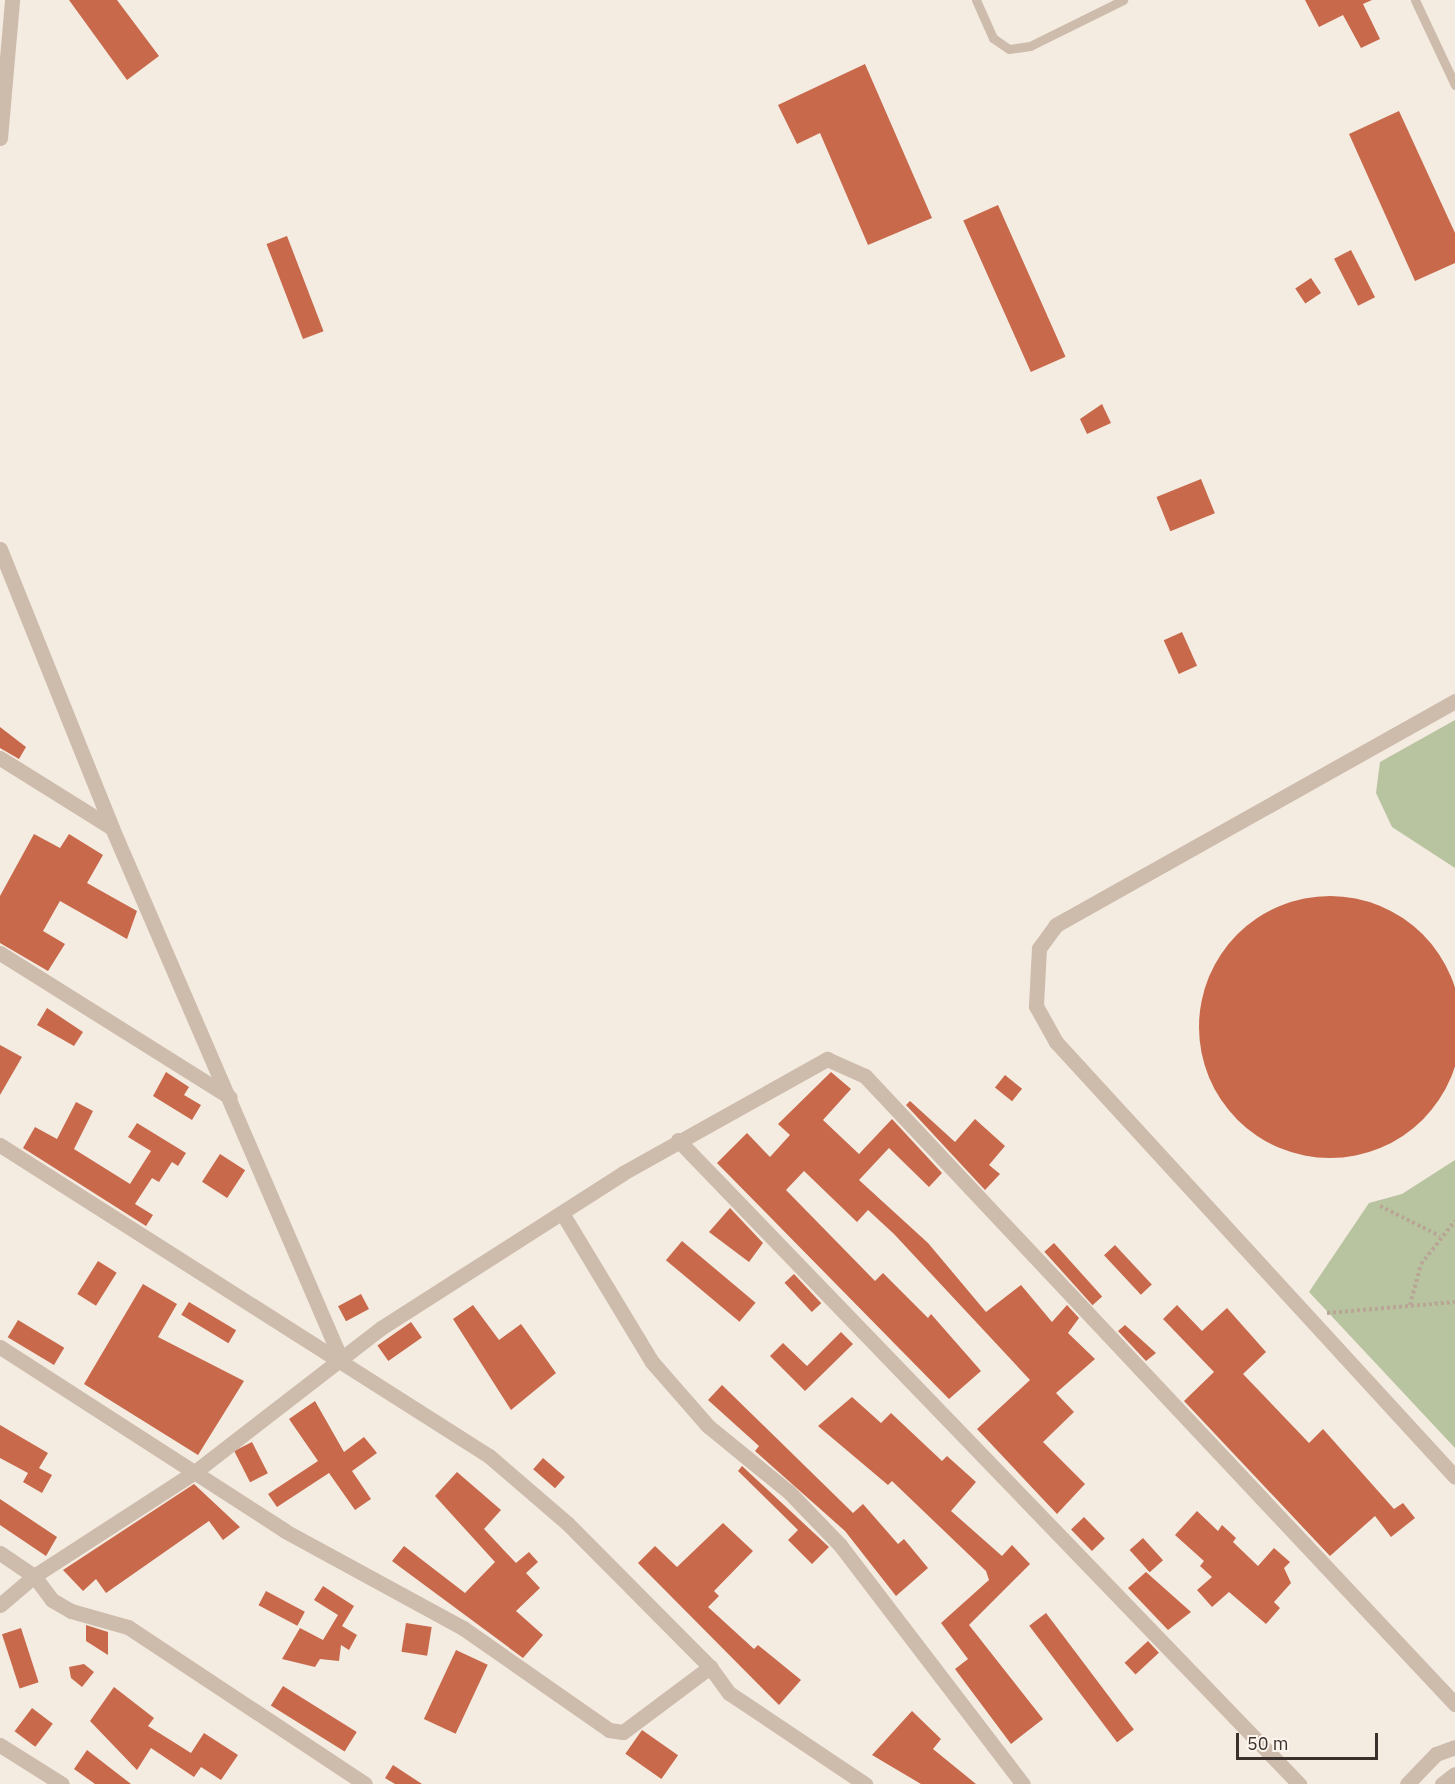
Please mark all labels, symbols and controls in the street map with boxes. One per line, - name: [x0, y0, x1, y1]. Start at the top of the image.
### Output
- scale bar: [1239, 1721, 1382, 1759]
- text: 50 m: [1247, 1732, 1289, 1755]

